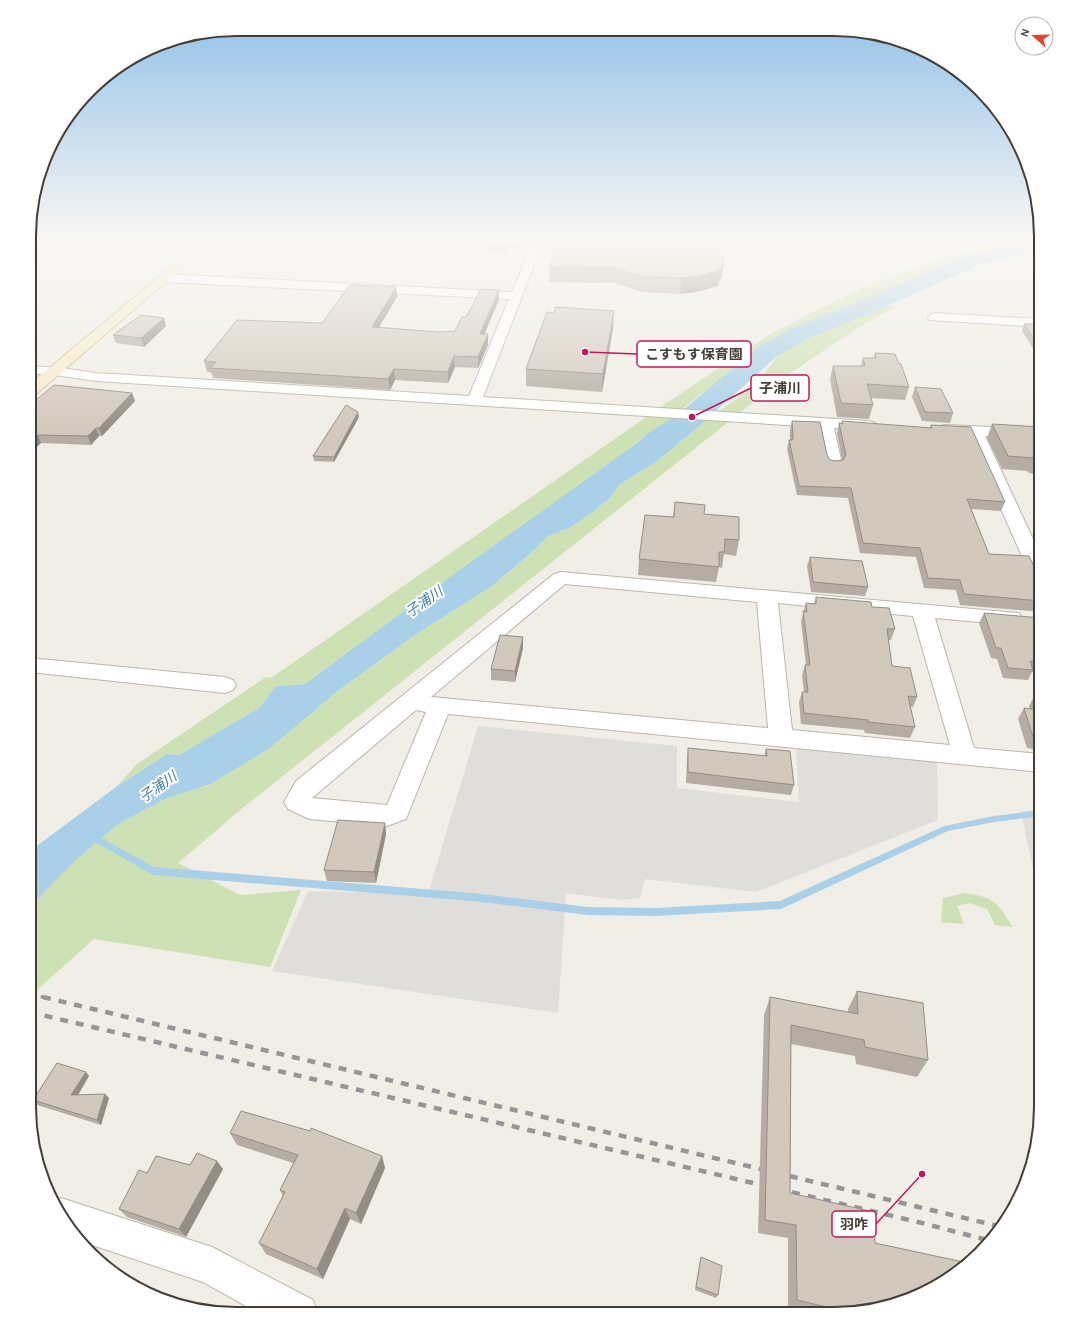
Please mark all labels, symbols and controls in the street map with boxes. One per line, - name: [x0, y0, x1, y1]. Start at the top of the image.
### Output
- north arrow: [1014, 16, 1054, 56]
- text: N: [1018, 27, 1033, 39]
- callout: こすもす保育園: [637, 341, 751, 367]
- text: こすもす保育園: [645, 346, 743, 363]
- callout: 子浦川: [751, 375, 809, 401]
- text: 子浦川: [759, 380, 801, 397]
- water label: 子浦川: [402, 582, 448, 621]
- water label: 子浦川: [136, 767, 182, 806]
- callout: 羽咋: [832, 1211, 876, 1237]
- text: 羽咋: [840, 1216, 868, 1233]

